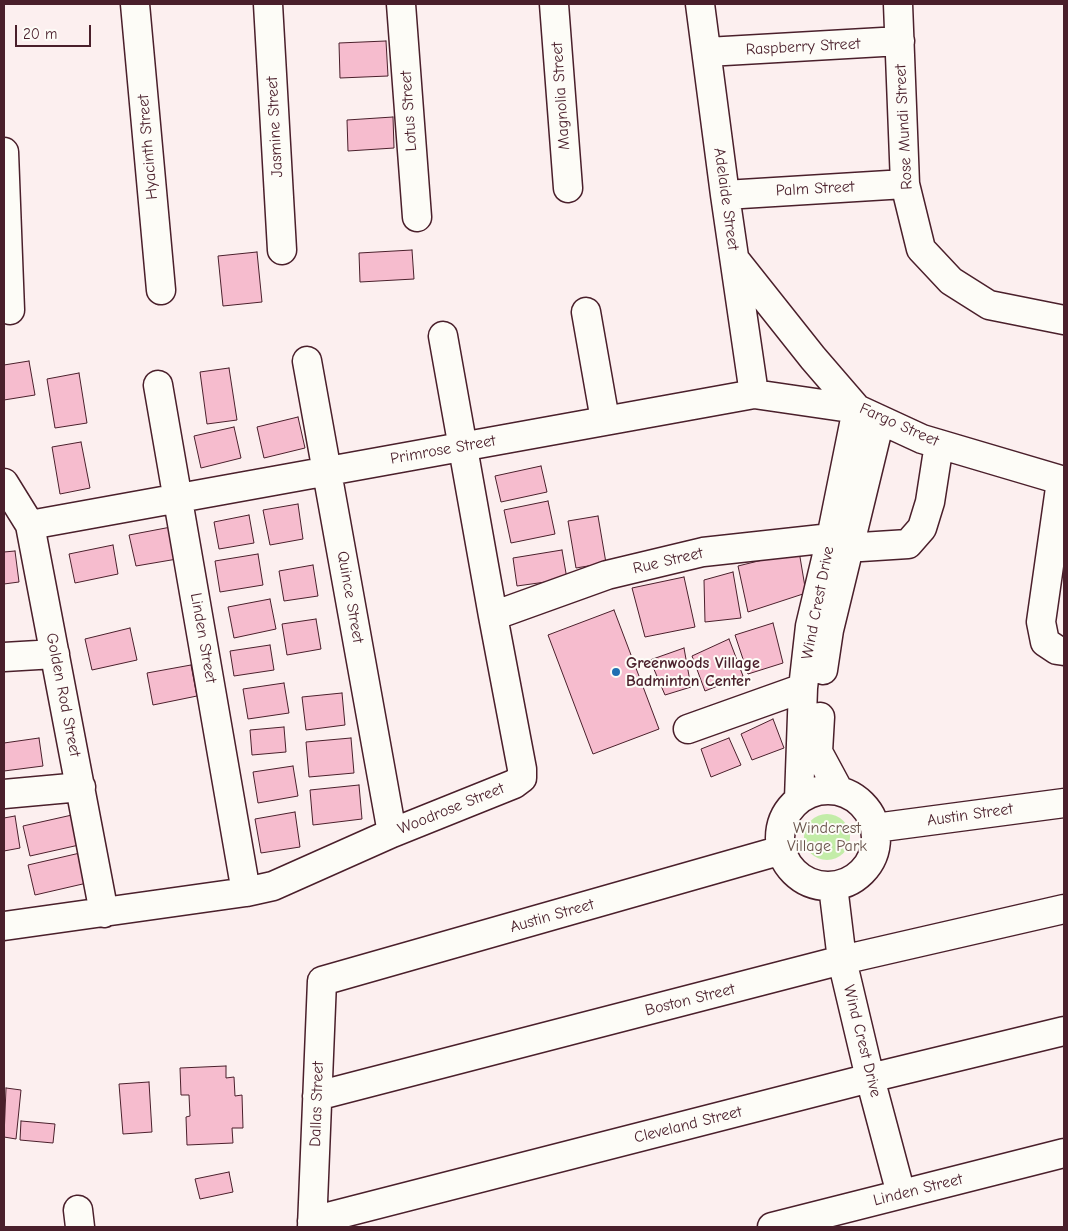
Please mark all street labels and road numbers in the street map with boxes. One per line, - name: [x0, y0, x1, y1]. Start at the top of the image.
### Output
- street label: Raspberry Street: [745, 34, 861, 60]
- street label: Magnolia Street: [548, 41, 574, 151]
- street label: Rose Mundi Street: [891, 64, 917, 190]
- street label: Lotus Street: [397, 70, 421, 152]
- street label: Jasmine Street: [263, 76, 287, 178]
- street label: Hyacinth Street: [134, 94, 162, 200]
- street label: Adelaide Street: [709, 147, 743, 251]
- street label: Palm Street: [775, 177, 855, 201]
- street label: Fargo Street: [856, 399, 942, 451]
- street label: Primrose Street: [389, 431, 497, 469]
- street label: Rue Street: [631, 544, 705, 578]
- street label: Wind Crest Drive: [798, 545, 838, 661]
- street label: Quince Street: [332, 549, 368, 645]
- street label: Linden Street: [186, 591, 220, 685]
- street label: Golden Rod Street: [42, 631, 84, 759]
- street label: Woodrose Street: [395, 779, 507, 839]
- street label: Austin Street: [926, 799, 1014, 831]
- street label: Austin Street: [508, 895, 596, 937]
- street label: Boston Street: [643, 980, 737, 1020]
- street label: Wind Crest Drive: [839, 983, 885, 1099]
- street label: Dallas Street: [306, 1061, 328, 1147]
- street label: Cleveland Street: [632, 1102, 744, 1148]
- street label: Linden Street: [871, 1170, 965, 1210]

